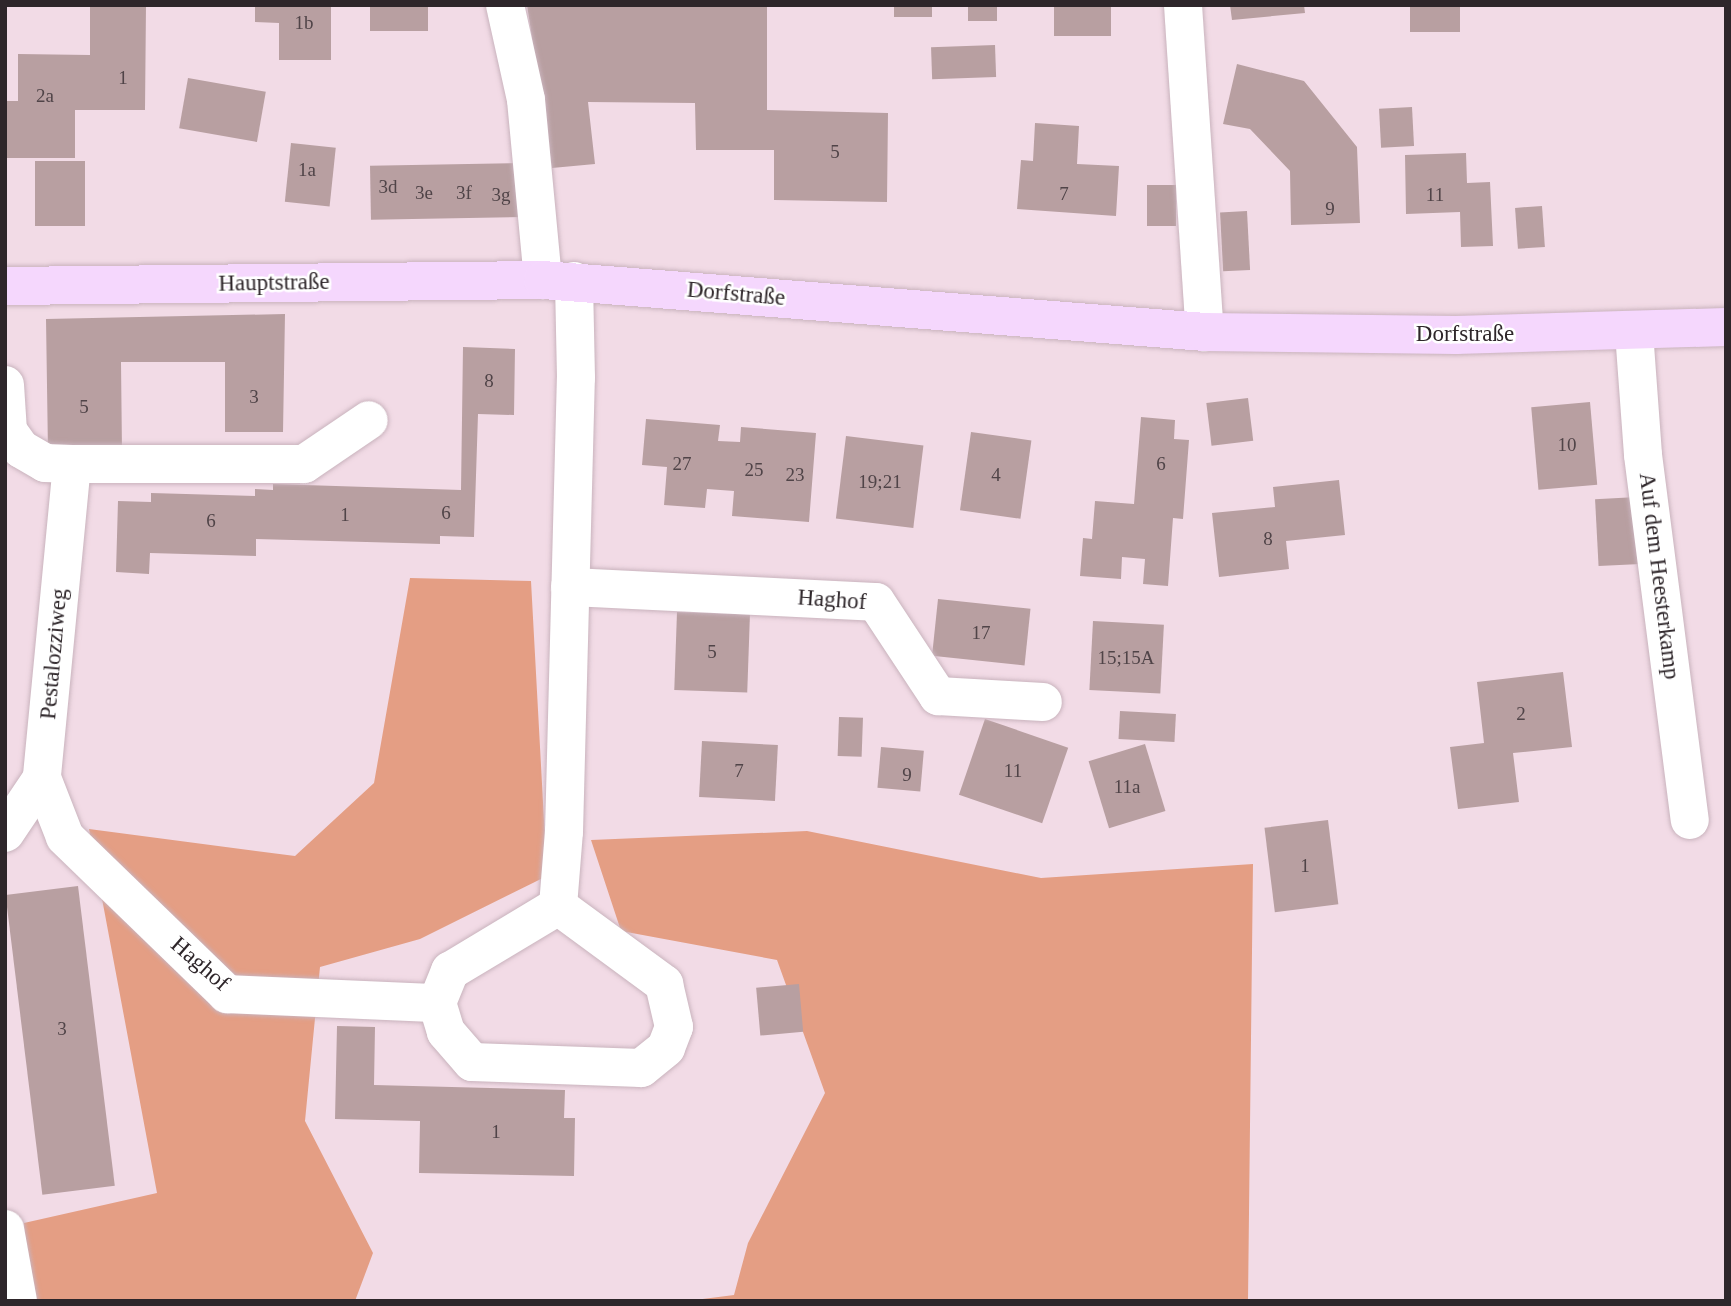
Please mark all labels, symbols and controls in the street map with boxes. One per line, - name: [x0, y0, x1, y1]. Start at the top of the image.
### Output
- house number: 1b: [295, 12, 314, 34]
- house number: 1: [118, 67, 128, 89]
- house number: 2a: [36, 85, 54, 107]
- house number: 5: [830, 141, 840, 163]
- house number: 1a: [298, 159, 316, 181]
- house number: 3d: [379, 176, 398, 198]
- house number: 3e: [415, 182, 433, 204]
- house number: 3f: [456, 182, 472, 204]
- house number: 7: [1059, 183, 1069, 205]
- house number: 3g: [491, 184, 510, 206]
- house number: 11: [1426, 184, 1444, 206]
- house number: 9: [1325, 198, 1335, 220]
- street label: Hauptstraße: [218, 268, 330, 298]
- street label: Dorfstraße: [686, 276, 786, 312]
- street label: Dorfstraße: [1416, 320, 1514, 348]
- house number: 8: [484, 370, 494, 392]
- house number: 3: [249, 386, 259, 408]
- house number: 5: [79, 396, 89, 418]
- house number: 10: [1558, 434, 1576, 456]
- house number: 27: [672, 453, 692, 475]
- house number: 6: [1156, 453, 1166, 475]
- house number: 25: [744, 459, 764, 481]
- house number: 23: [786, 464, 804, 486]
- house number: 4: [991, 464, 1001, 486]
- house number: 19;21: [858, 471, 902, 493]
- street label: Auf dem Heesterkamp: [1633, 471, 1685, 681]
- house number: 6: [441, 502, 451, 524]
- house number: 1: [340, 504, 350, 526]
- house number: 6: [206, 510, 216, 532]
- house number: 8: [1263, 528, 1273, 550]
- street label: Haghof: [797, 584, 867, 616]
- street label: Pestalozziweg: [35, 587, 73, 721]
- house number: 17: [972, 622, 990, 644]
- house number: 5: [707, 641, 717, 663]
- house number: 15;15A: [1098, 647, 1154, 669]
- house number: 2: [1516, 703, 1526, 725]
- house number: 7: [734, 760, 744, 782]
- house number: 11: [1004, 760, 1022, 782]
- house number: 9: [902, 764, 912, 786]
- house number: 11a: [1114, 776, 1140, 798]
- house number: 1: [1300, 855, 1310, 877]
- street label: Haghof: [165, 931, 235, 997]
- house number: 3: [57, 1018, 67, 1040]
- house number: 1: [491, 1121, 501, 1143]

